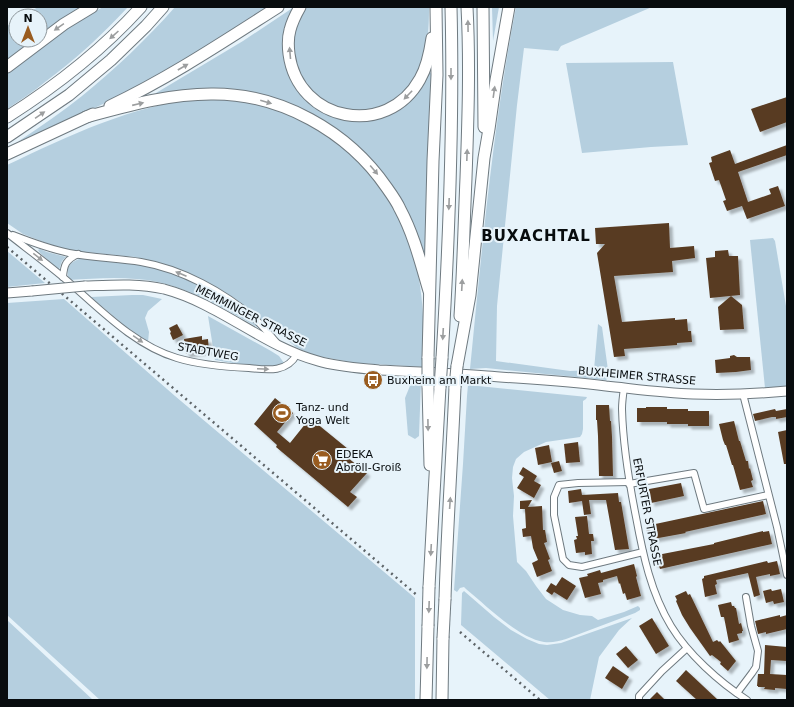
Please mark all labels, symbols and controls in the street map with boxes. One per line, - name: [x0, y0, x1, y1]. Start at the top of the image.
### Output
- north arrow: [8, 8, 48, 48]
- text: N: [23, 12, 33, 25]
- one-way arrow: [465, 19, 471, 32]
- one-way arrow: [54, 23, 64, 31]
- one-way arrow: [108, 30, 119, 39]
- one-way arrow: [286, 47, 293, 59]
- one-way arrow: [177, 63, 189, 70]
- one-way arrow: [448, 68, 454, 81]
- one-way arrow: [491, 86, 498, 98]
- one-way arrow: [403, 90, 412, 100]
- one-way arrow: [260, 99, 272, 105]
- one-way arrow: [131, 100, 144, 106]
- one-way arrow: [34, 111, 45, 119]
- one-way arrow: [463, 149, 470, 161]
- one-way arrow: [369, 165, 378, 176]
- one-way arrow: [446, 198, 452, 211]
- district label: BUXACHTAL: [481, 227, 591, 245]
- one-way arrow: [32, 253, 43, 261]
- one-way arrow: [175, 271, 187, 277]
- one-way arrow: [458, 279, 465, 291]
- street label: MEMMINGER STRASSE: [193, 282, 309, 350]
- one-way arrow: [440, 328, 447, 340]
- one-way arrow: [133, 335, 143, 343]
- street label: STADTWEG: [176, 340, 240, 364]
- street label: BUXHEIMER STRASSE: [577, 364, 697, 388]
- one-way arrow: [257, 366, 270, 372]
- bus stop icon: Buxheim am Markt: [362, 369, 384, 391]
- place label: Buxheim am Markt: [387, 374, 492, 387]
- place label: Tanz- und Yoga Welt: [295, 401, 350, 427]
- sports icon: Tanz- und Yoga Welt: [271, 402, 293, 424]
- one-way arrow: [425, 419, 431, 432]
- place label: EDEKA Abröll-Groiß: [336, 448, 402, 474]
- supermarket icon: EDEKA Abröll-Groiß: [311, 449, 333, 471]
- street label: ERFURTER STRASSE: [630, 457, 664, 567]
- one-way arrow: [446, 497, 453, 509]
- one-way arrow: [428, 544, 434, 557]
- one-way arrow: [425, 601, 432, 613]
- one-way arrow: [424, 657, 430, 670]

